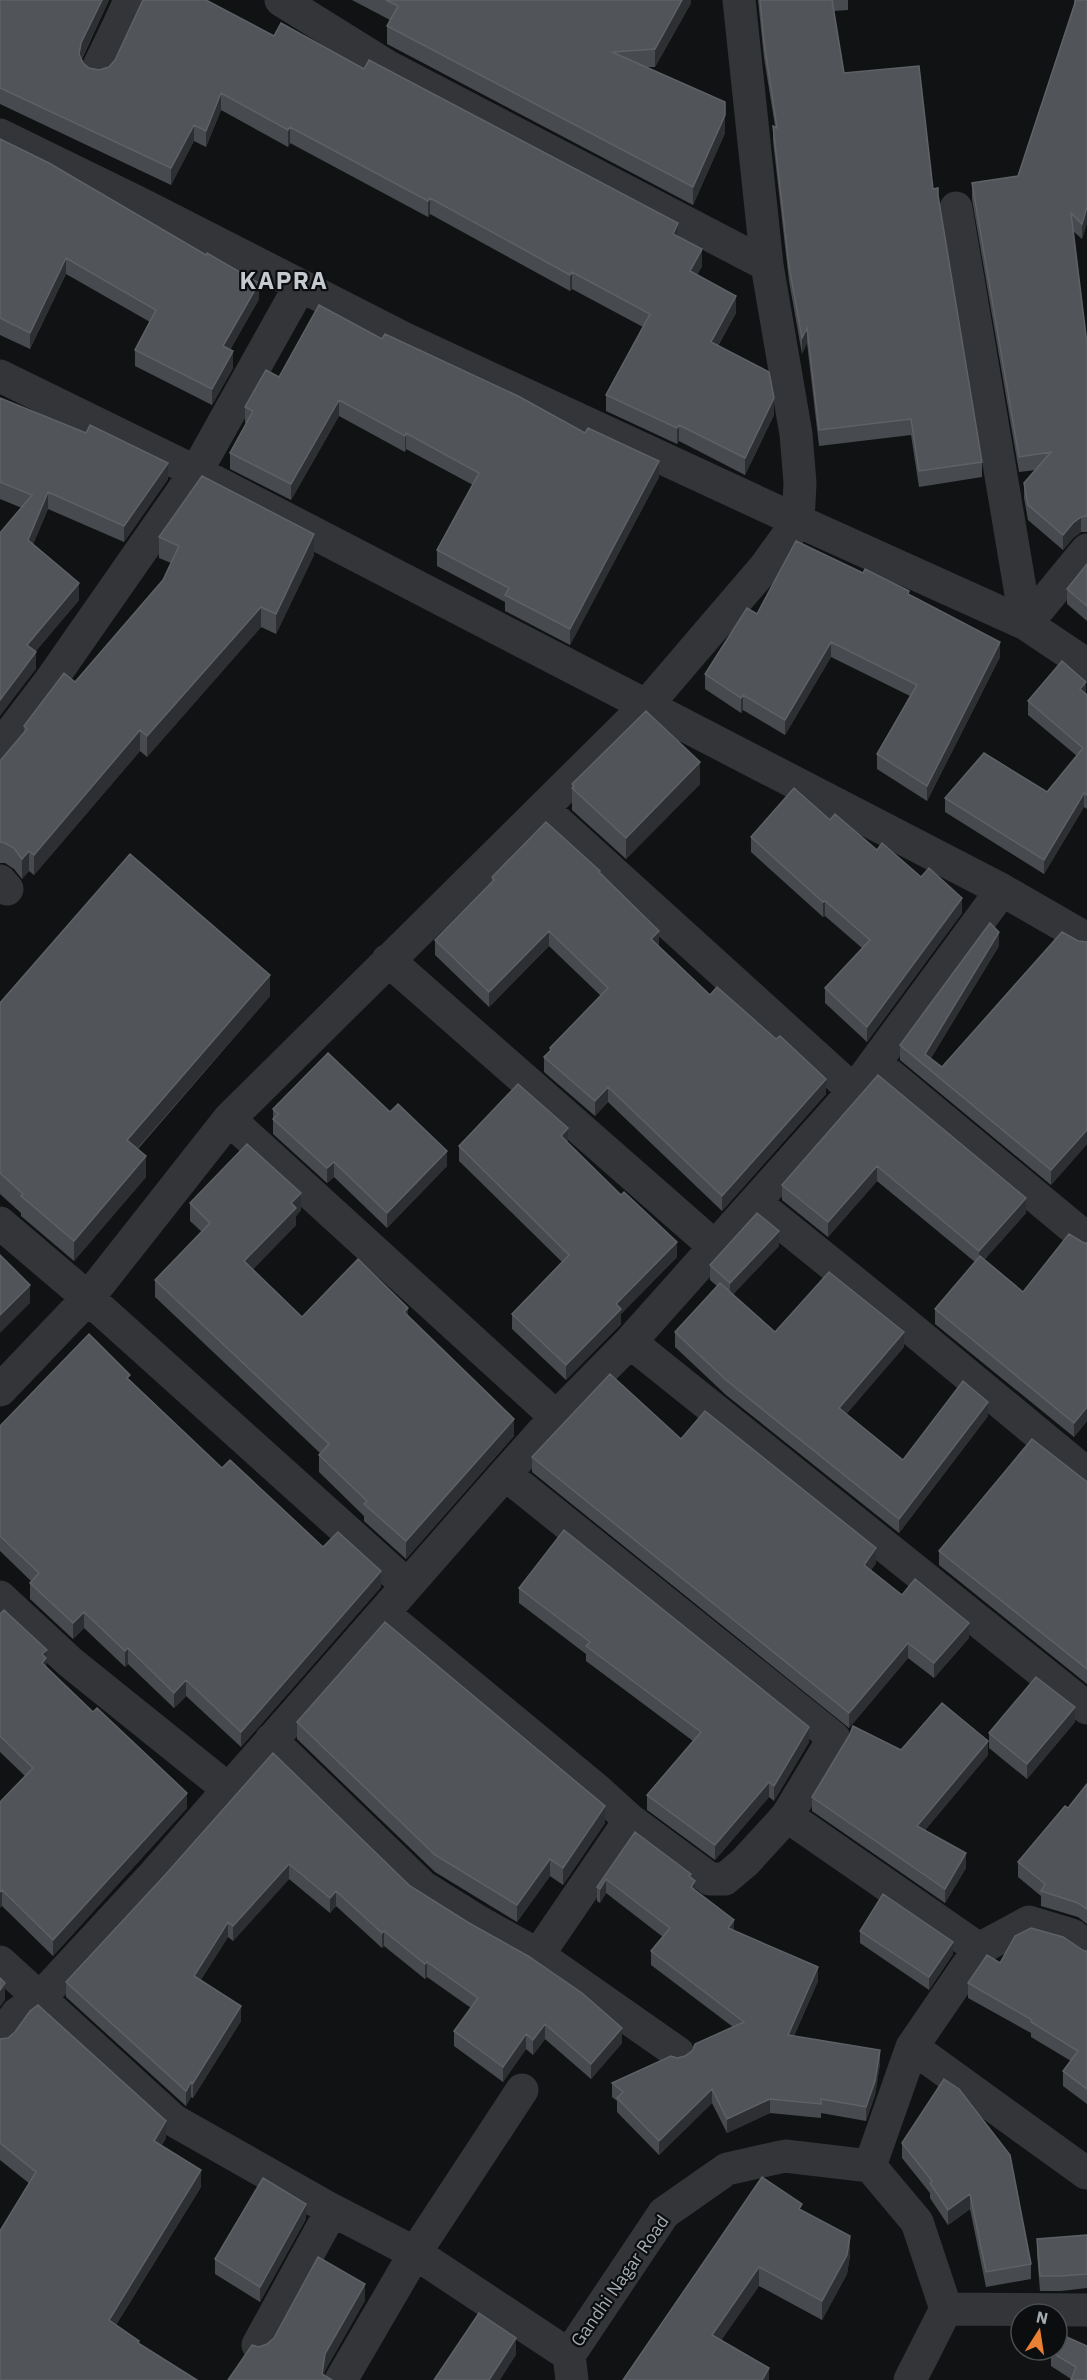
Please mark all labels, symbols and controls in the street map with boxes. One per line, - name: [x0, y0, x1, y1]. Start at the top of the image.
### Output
- district label: KAPRA: [239, 264, 329, 296]
- street label: Gandhi Nagar Road: [566, 2210, 674, 2351]
- north arrow: [1009, 2302, 1069, 2362]
- text: N: [1034, 2306, 1050, 2328]

